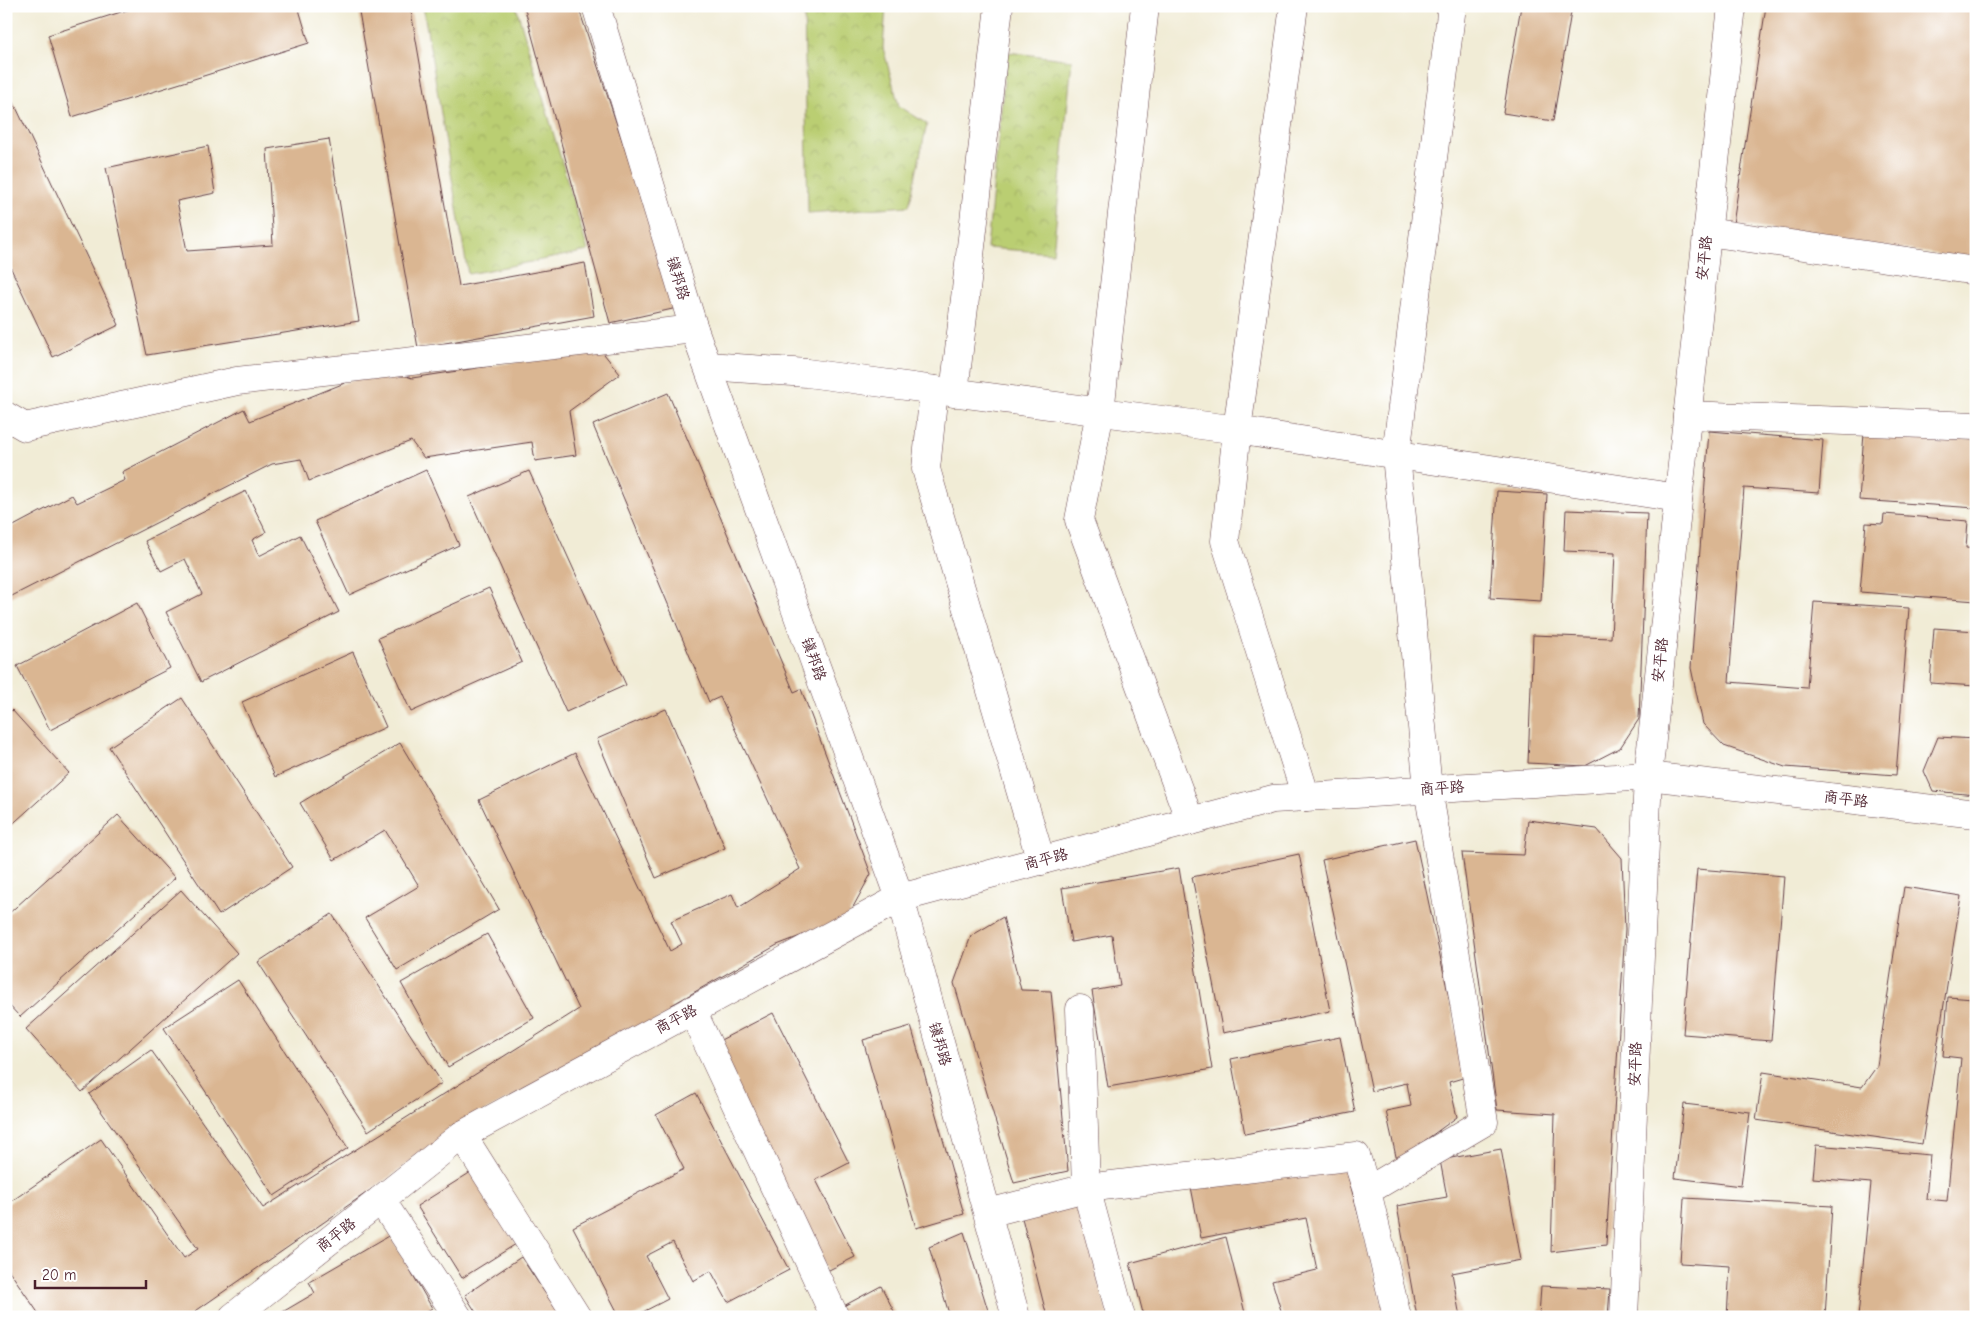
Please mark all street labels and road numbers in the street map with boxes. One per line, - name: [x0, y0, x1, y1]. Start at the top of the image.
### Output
- street label: 安平路: [1693, 235, 1715, 281]
- street label: 镇邦路: [663, 254, 693, 302]
- street label: 镇邦路: [798, 635, 830, 683]
- street label: 安平路: [1649, 637, 1671, 683]
- street label: 商平路: [1419, 777, 1465, 799]
- street label: 商平路: [1823, 787, 1869, 811]
- street label: 商平路: [1022, 844, 1070, 874]
- street label: 商平路: [652, 1000, 700, 1038]
- street label: 镇邦路: [925, 1020, 955, 1068]
- street label: 安平路: [1625, 1041, 1645, 1087]
- street label: 商平路: [313, 1214, 359, 1256]

